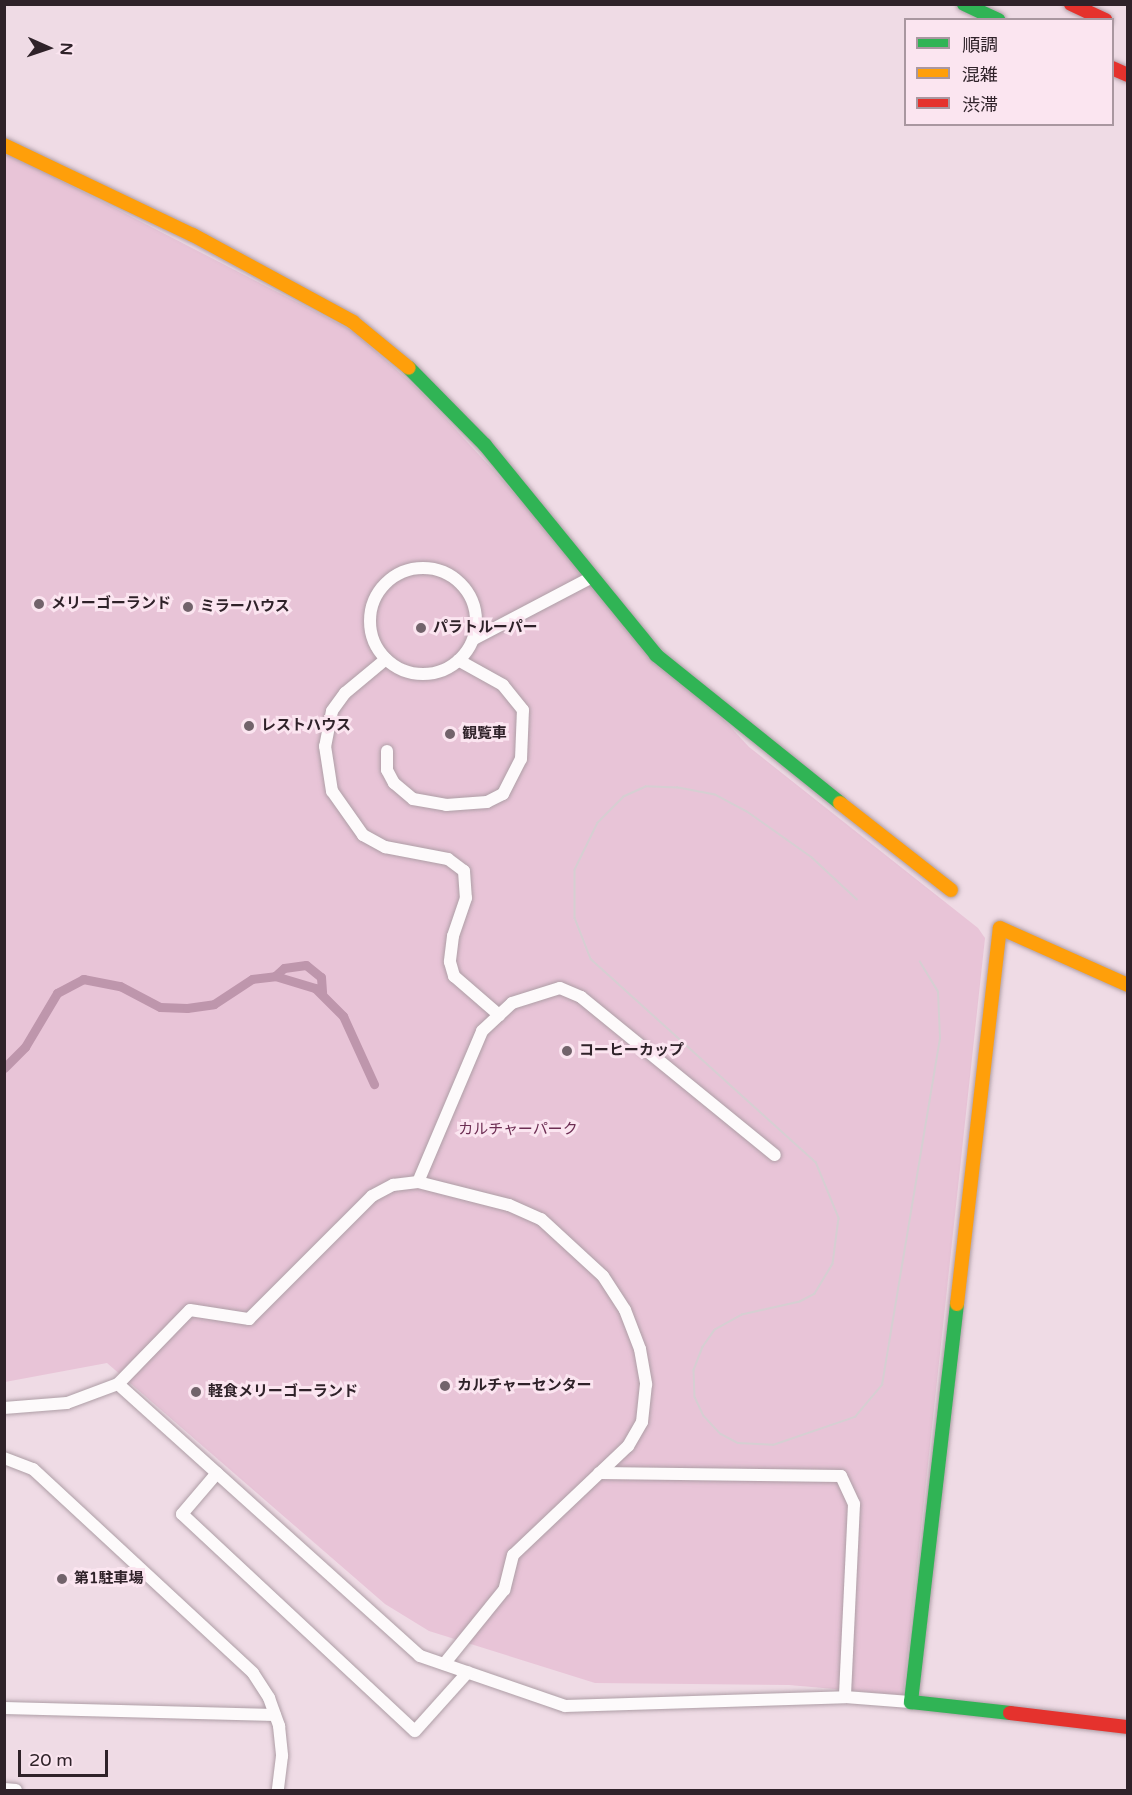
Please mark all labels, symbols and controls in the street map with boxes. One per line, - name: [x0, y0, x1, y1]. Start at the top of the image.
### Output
- north arrow: [18, 18, 78, 78]
- legend: [904, 18, 1114, 126]
- text: 順調: [962, 34, 998, 56]
- text: N: [56, 42, 76, 56]
- text: 混雑: [962, 64, 998, 86]
- text: 渋滞: [962, 94, 998, 116]
- place label: メリーゴーランド: [51, 595, 171, 613]
- marker: メリーゴーランド: [32, 597, 46, 611]
- place label: ミラーハウス: [200, 598, 290, 616]
- marker: ミラーハウス: [181, 600, 195, 614]
- place label: パラトルーパー: [433, 619, 538, 637]
- marker: パラトルーパー: [414, 621, 428, 635]
- place label: レストハウス: [261, 717, 351, 735]
- marker: レストハウス: [242, 719, 256, 733]
- place label: 観覧車: [462, 725, 507, 743]
- marker: 観覧車: [443, 727, 457, 741]
- place label: コーヒーカップ: [579, 1042, 684, 1060]
- marker: コーヒーカップ: [560, 1044, 574, 1058]
- park label: カルチャーパーク: [458, 1121, 578, 1139]
- place label: カルチャーセンター: [457, 1377, 592, 1395]
- marker: カルチャーセンター: [438, 1379, 452, 1393]
- place label: 軽食メリーゴーランド: [208, 1383, 358, 1401]
- marker: 軽食メリーゴーランド: [189, 1385, 203, 1399]
- place label: 第1駐車場: [74, 1570, 143, 1588]
- marker: 第1駐車場: [55, 1572, 69, 1586]
- scale bar: [21, 1738, 111, 1776]
- text: 20 m: [29, 1749, 73, 1771]

